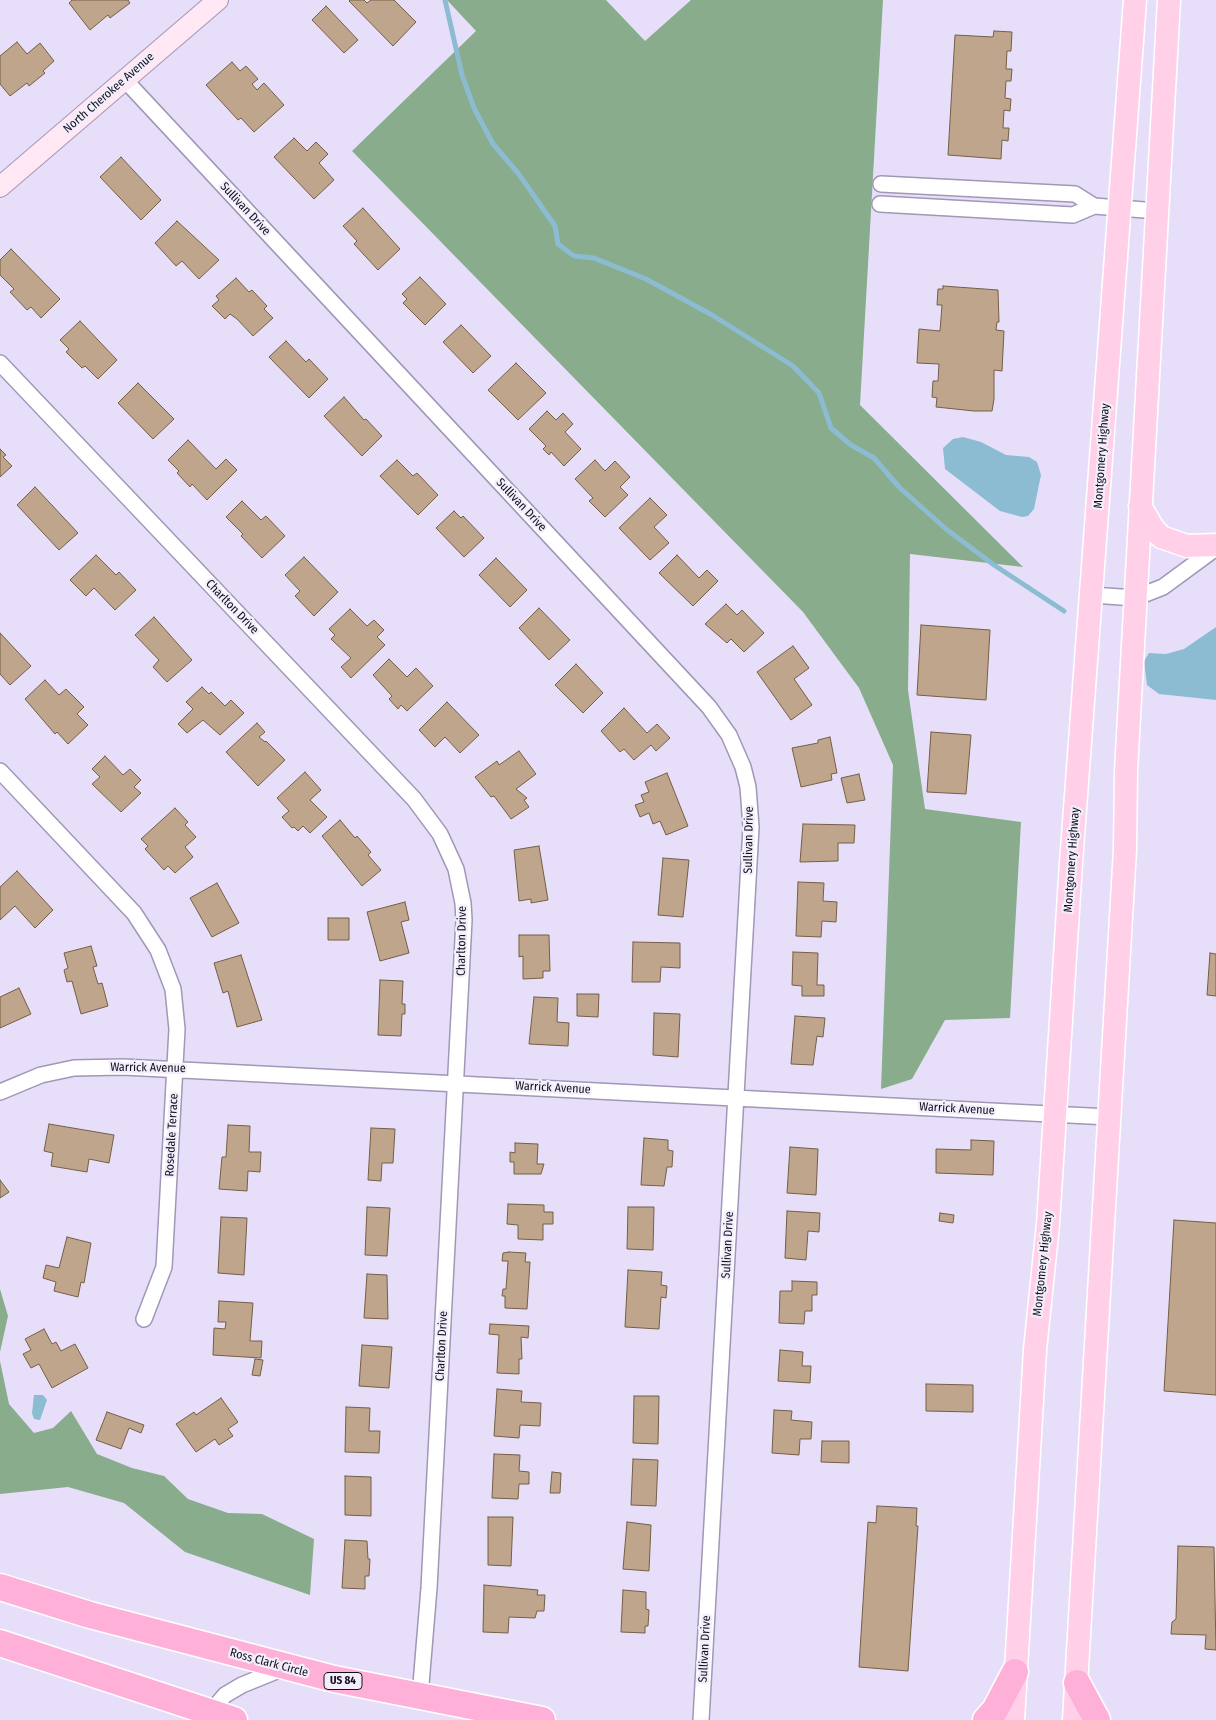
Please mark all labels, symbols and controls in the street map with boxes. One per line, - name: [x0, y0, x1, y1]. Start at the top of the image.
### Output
- street label: North Cherokee Avenue: [61, 50, 157, 136]
- street label: Sullivan Drive: [217, 180, 273, 238]
- street label: Montgomery Highway: [1091, 403, 1113, 509]
- street label: Sullivan Drive: [493, 476, 549, 534]
- street label: Charlton Drive: [202, 577, 262, 637]
- street label: Sullivan Drive: [741, 806, 757, 874]
- street label: Montgomery Highway: [1061, 807, 1083, 913]
- street label: Charlton Drive: [454, 906, 470, 976]
- street label: Warrick Avenue: [110, 1060, 186, 1076]
- street label: Warrick Avenue: [515, 1079, 591, 1097]
- street label: Rosedale Terrace: [163, 1093, 181, 1177]
- street label: Warrick Avenue: [919, 1100, 995, 1118]
- street label: Sullivan Drive: [719, 1211, 737, 1279]
- street label: Montgomery Highway: [1030, 1211, 1056, 1317]
- street label: Charlton Drive: [433, 1311, 451, 1381]
- street label: Sullivan Drive: [696, 1615, 714, 1683]
- street label: Ross Clark Circle: [228, 1646, 310, 1680]
- road number: US 84: [324, 1672, 362, 1690]

